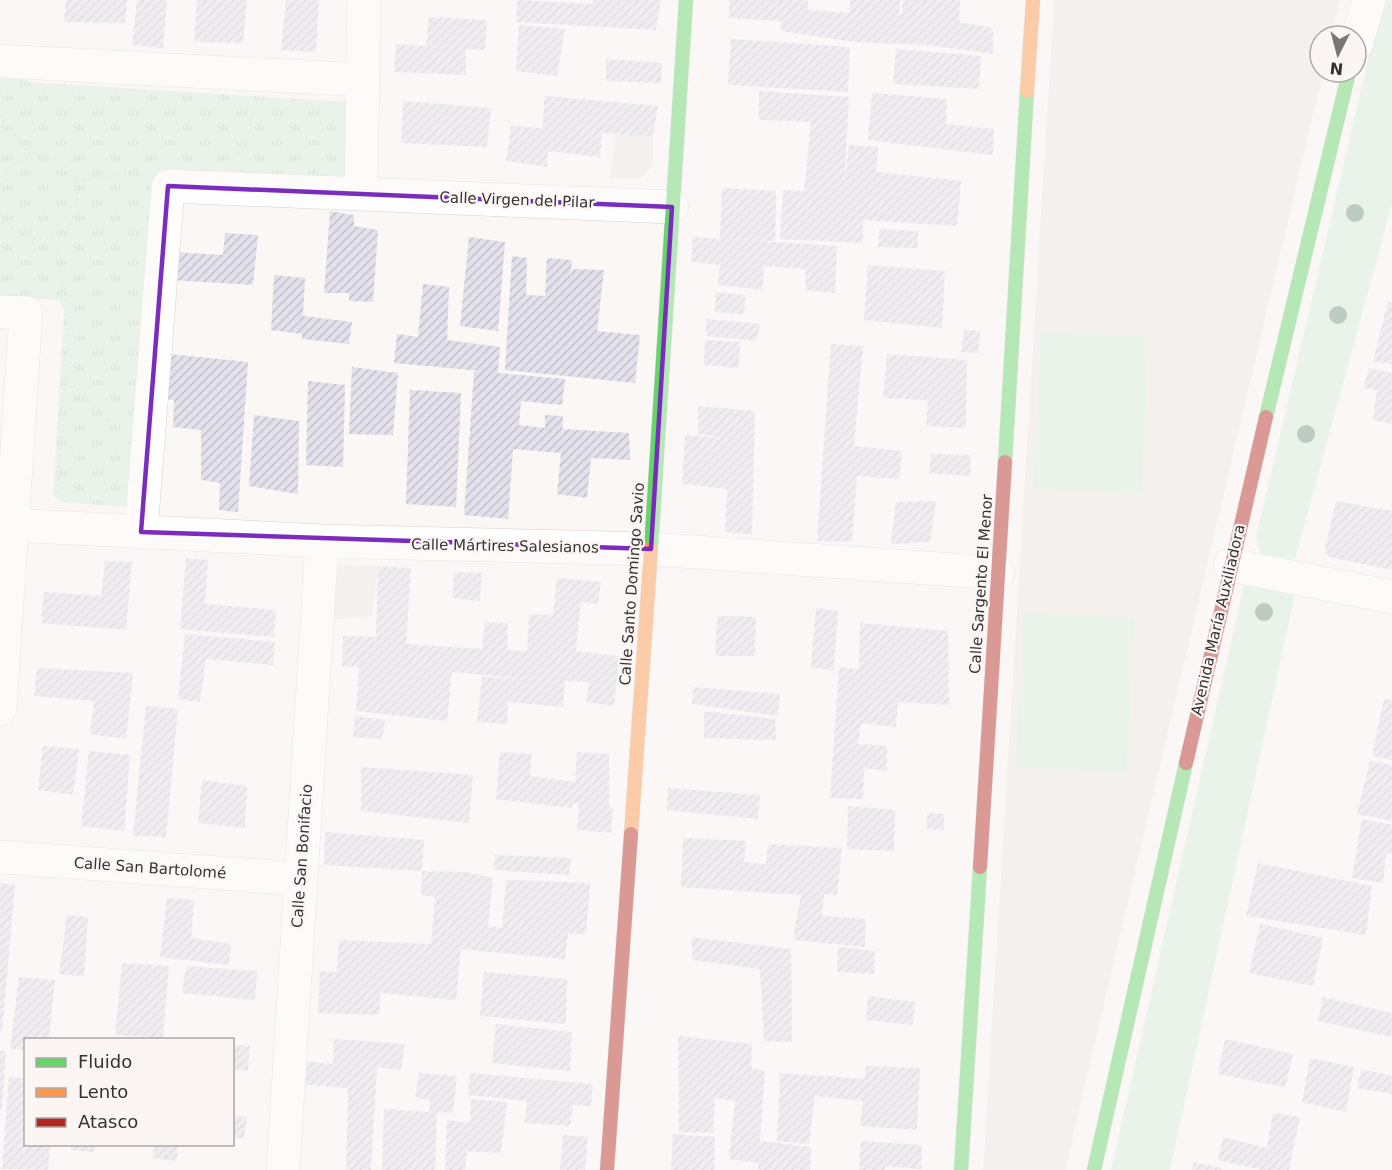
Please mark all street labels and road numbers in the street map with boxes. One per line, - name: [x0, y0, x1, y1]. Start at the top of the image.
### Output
- street label: Calle Virgen del Pilar: [439, 188, 596, 212]
- street label: Calle Santo Domingo Savio: [616, 482, 648, 686]
- street label: Calle Sargento El Menor: [966, 493, 996, 674]
- street label: Avenida María Auxiliadora: [1187, 523, 1249, 717]
- street label: Calle Mártires Salesianos: [411, 535, 599, 557]
- street label: Calle San Bonifacio: [288, 783, 316, 929]
- street label: Calle San Bartolomé: [73, 854, 227, 882]

